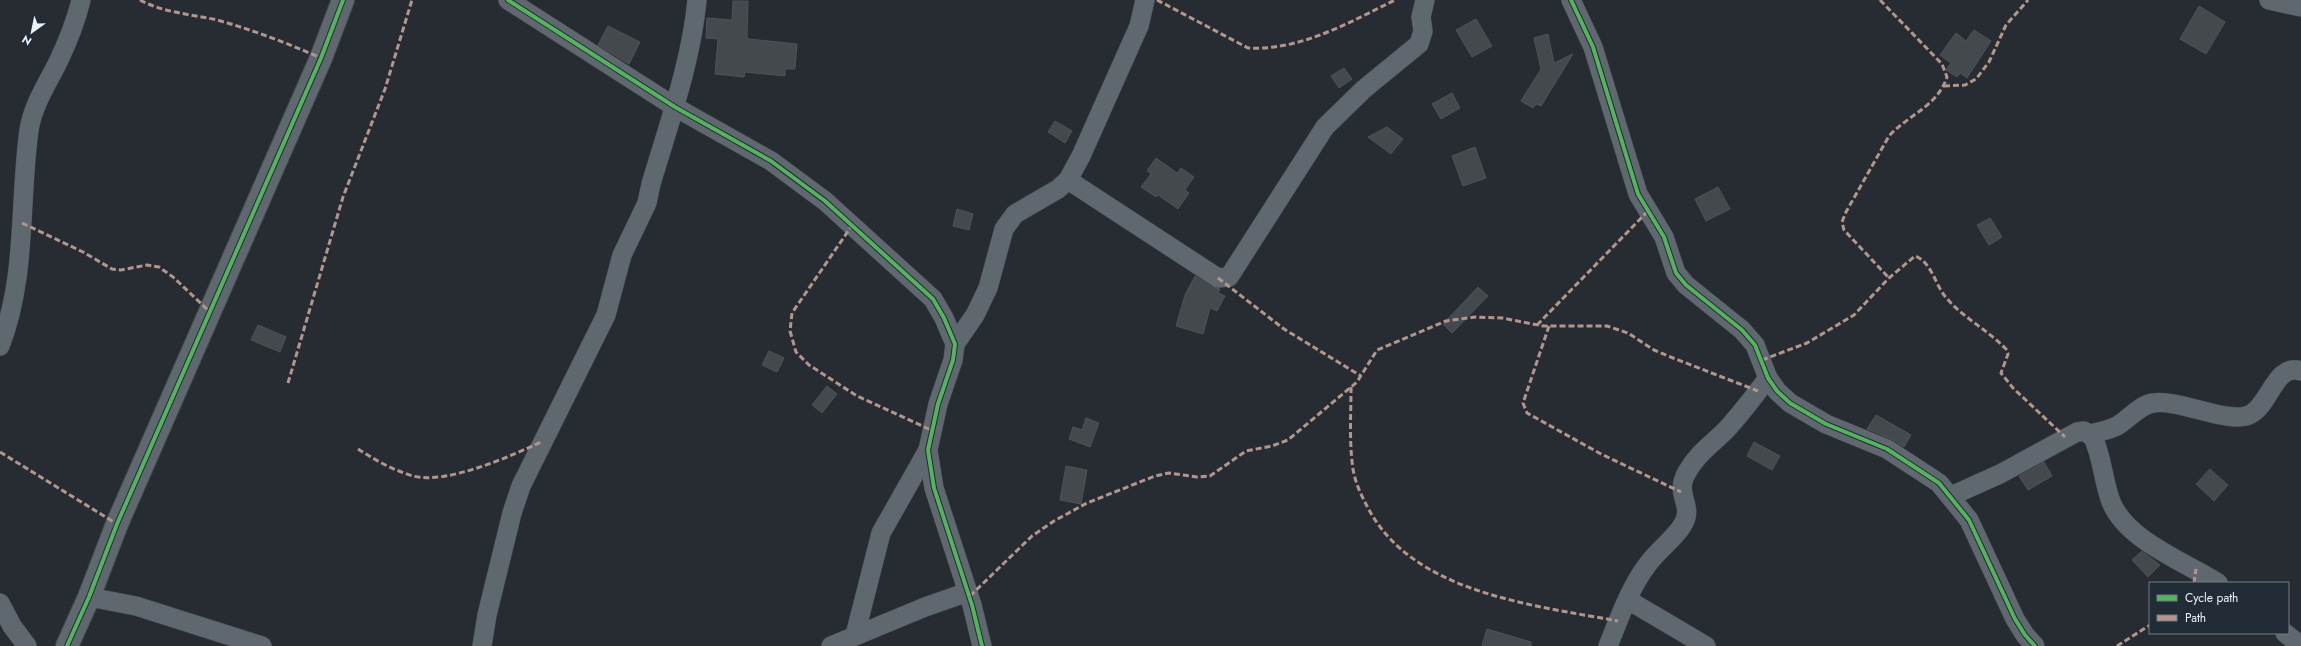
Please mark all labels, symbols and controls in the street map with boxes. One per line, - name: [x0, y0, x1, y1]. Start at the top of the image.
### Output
- north arrow: [12, 12, 52, 52]
- text: N: [19, 31, 35, 49]
- legend: [2149, 582, 2289, 634]
- text: Cycle path: [2185, 589, 2238, 607]
- text: Path: [2185, 609, 2206, 627]

